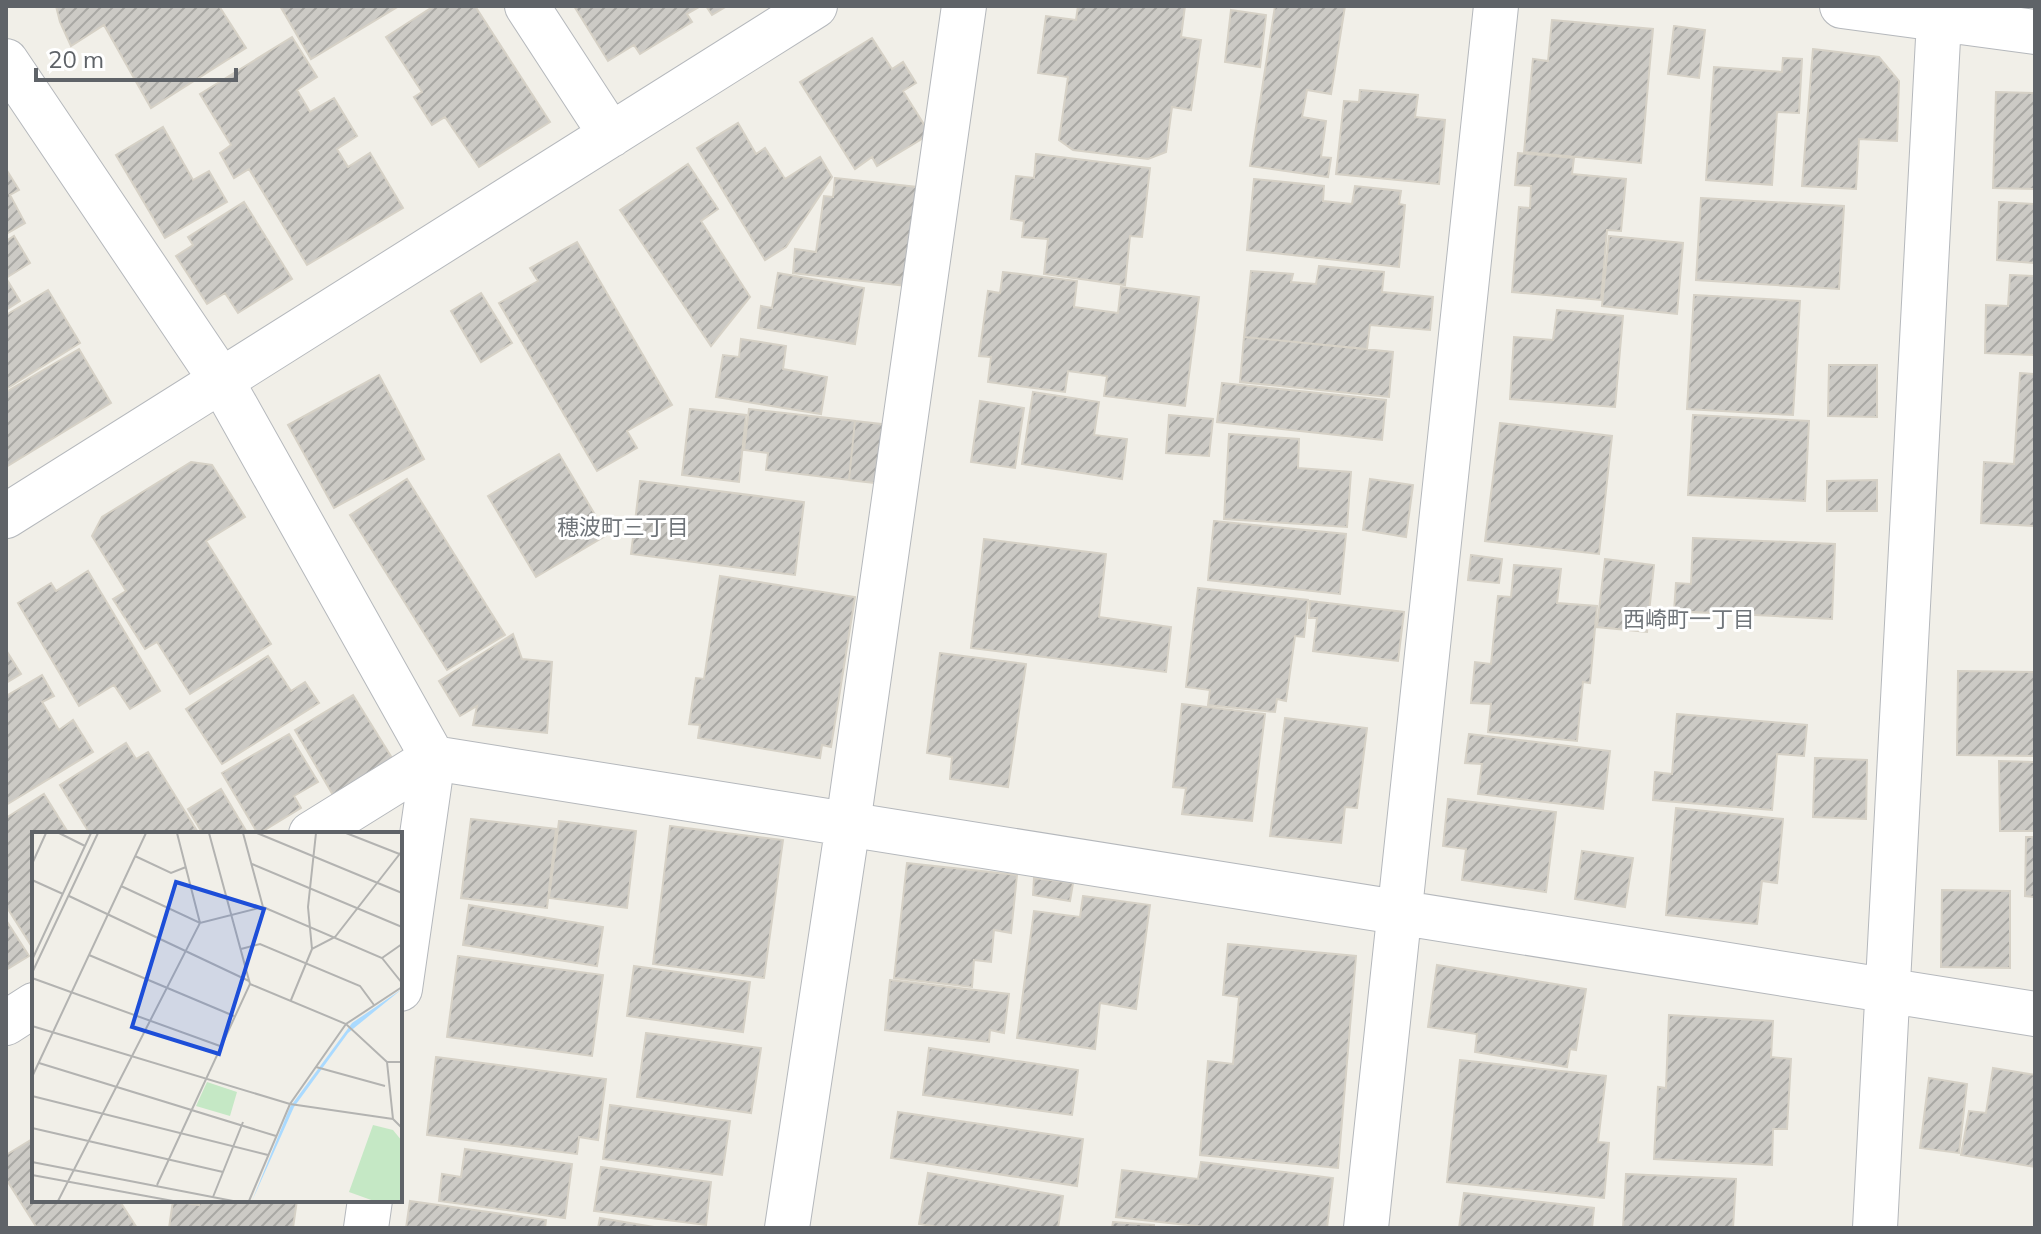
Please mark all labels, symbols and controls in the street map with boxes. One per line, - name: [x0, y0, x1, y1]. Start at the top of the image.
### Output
- scale bar: [36, 32, 236, 82]
- text: 20 m: [48, 44, 104, 74]
- district label: 穂波町三丁目: [557, 513, 689, 541]
- district label: 西崎町一丁目: [1623, 605, 1755, 633]
- inset map: [32, 832, 402, 1202]

